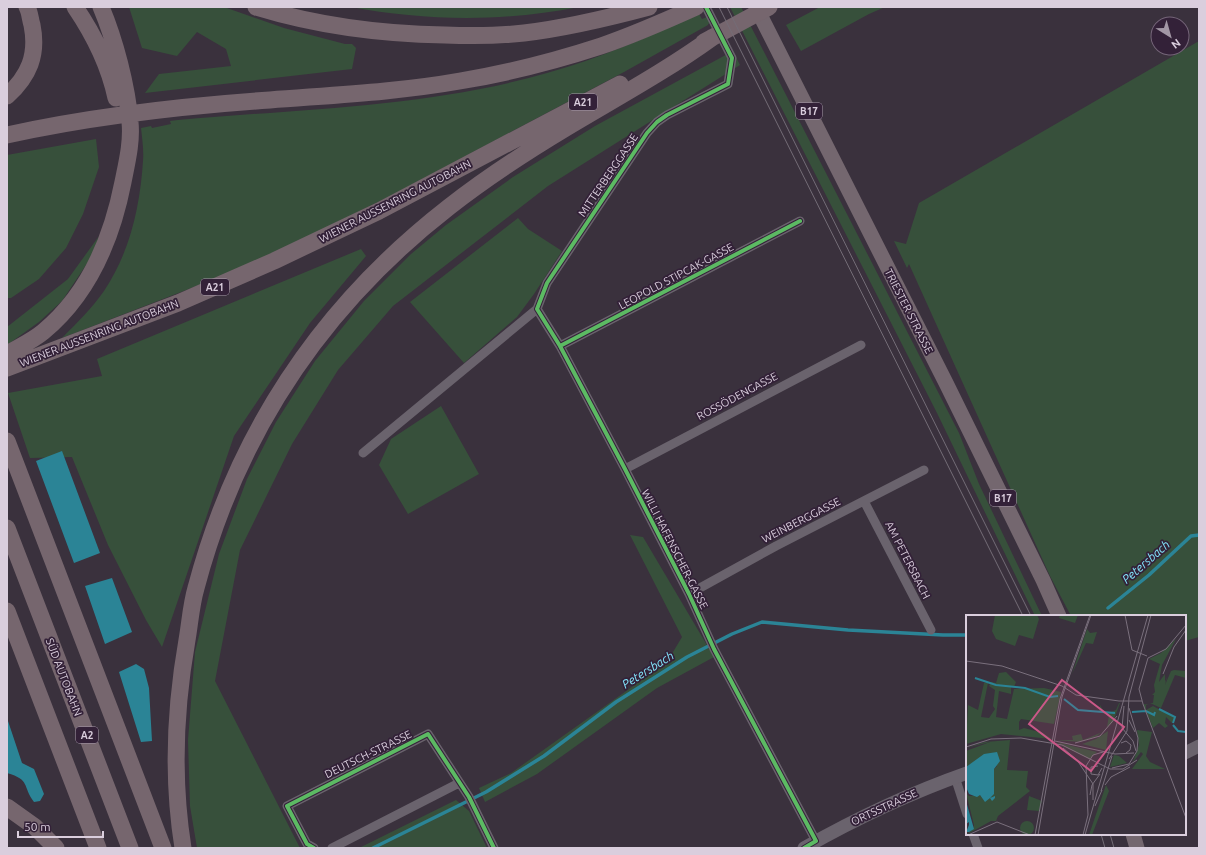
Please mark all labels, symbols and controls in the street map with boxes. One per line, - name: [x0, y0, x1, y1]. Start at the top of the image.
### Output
- north arrow: [1150, 16, 1190, 56]
- text: N: [1169, 37, 1183, 51]
- road number: A21: [569, 94, 597, 110]
- road number: B17: [796, 103, 822, 119]
- street label: MITTERBERGGASSE: [576, 131, 640, 219]
- street label: WIENER AUSSENRING AUTOBAHN: [317, 157, 473, 245]
- street label: LEOPOLD STIPCAK-GASSE: [617, 241, 735, 311]
- street label: TRIESTER STRASSE: [882, 267, 936, 355]
- road number: A21: [201, 279, 229, 295]
- street label: WIENER AUSSENRING AUTOBAHN: [18, 297, 180, 369]
- street label: ROSSÖDENGASSE: [695, 370, 779, 422]
- street label: WILLI HAFENSCHER-GASSE: [639, 487, 711, 611]
- road number: B17: [990, 490, 1016, 506]
- street label: WEINBERGGASSE: [760, 495, 842, 545]
- street label: AM PETERSBACH: [883, 519, 933, 601]
- water label: Petersbach: [1119, 537, 1172, 586]
- inset map: [966, 615, 1186, 835]
- street label: SÜD AUTOBAHN: [44, 636, 84, 718]
- water label: Petersbach: [619, 649, 676, 691]
- road number: A2: [76, 727, 98, 743]
- street label: DEUTSCH-STRASSE: [323, 728, 413, 780]
- street label: ORTSSTRASSE: [849, 786, 919, 828]
- scale bar: [18, 813, 103, 839]
- text: 50 m: [24, 820, 51, 833]

